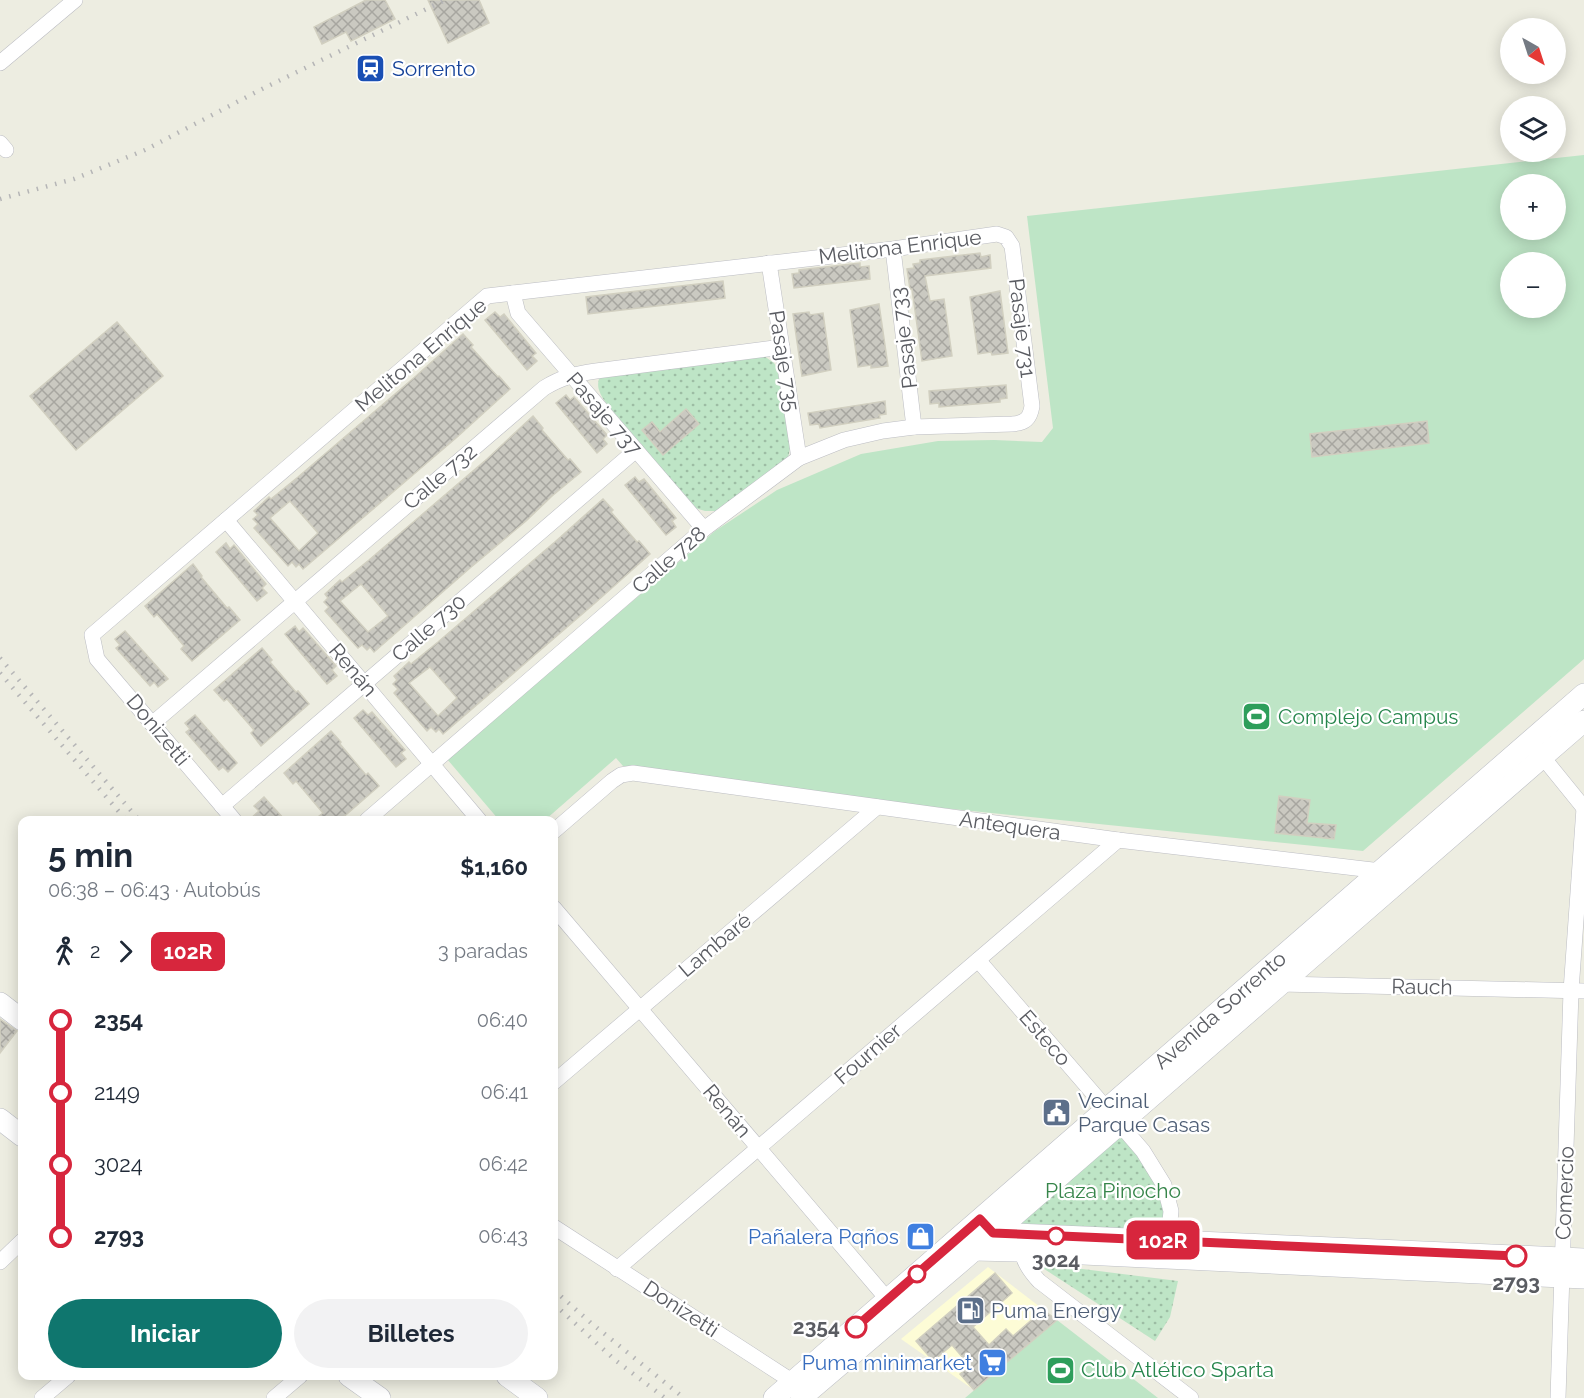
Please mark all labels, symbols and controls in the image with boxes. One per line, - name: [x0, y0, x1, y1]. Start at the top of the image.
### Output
- north arrow: [1500, 18, 1566, 84]
- map controls: [1500, 18, 1566, 318]
- station icon: Sorrento: [355, 53, 387, 85]
- place label: Sorrento: [392, 56, 475, 81]
- button: layers: [1500, 96, 1566, 162]
- button: +: [1500, 174, 1566, 240]
- street label: Melitona Enrique: [817, 224, 983, 269]
- button: −: [1500, 252, 1566, 318]
- street label: Pasaje 731: [1004, 277, 1041, 379]
- street label: Pasaje 733: [885, 286, 922, 390]
- street label: Melitona Enrique: [350, 292, 491, 417]
- street label: Pasaje 735: [764, 308, 805, 413]
- street label: Pasaje 737: [561, 367, 648, 461]
- street label: Calle 732: [398, 439, 482, 515]
- street label: Calle 728: [627, 521, 711, 598]
- street label: Calle 730: [386, 589, 471, 667]
- street label: Renán: [324, 638, 383, 701]
- street label: Donizetti: [121, 689, 195, 770]
- sports icon: Complejo Campus: [1241, 701, 1273, 733]
- place label: Complejo Campus: [1278, 704, 1459, 729]
- street label: Antequera: [958, 806, 1062, 845]
- text: 5 min: [48, 836, 133, 875]
- text: $1,160: [460, 854, 528, 880]
- text: 06:38 – 06:43 · Autobús: [48, 878, 261, 902]
- street label: Lambaré: [673, 907, 756, 982]
- icon: walk: [48, 935, 81, 968]
- icon: forward: [109, 935, 142, 968]
- text: 2: [90, 939, 100, 963]
- text: 102R: [163, 939, 213, 964]
- text: 3 paradas: [438, 939, 528, 963]
- street label: Avenida Sorrento: [1149, 946, 1291, 1074]
- street label: Rauch: [1391, 973, 1453, 1000]
- street label: Esteco: [1014, 1005, 1076, 1071]
- text: 2354: [94, 1007, 143, 1033]
- text: 06:40: [477, 1008, 528, 1032]
- street label: Fournier: [829, 1017, 907, 1089]
- text: 2149: [94, 1079, 140, 1105]
- street label: Renán: [698, 1079, 757, 1142]
- text: 06:41: [480, 1080, 528, 1104]
- place label: Vecinal Parque Casas: [1078, 1088, 1210, 1137]
- public building icon: Vecinal Parque Casas: [1041, 1097, 1073, 1129]
- street label: Comercio: [1550, 1145, 1579, 1240]
- text: 3024: [94, 1151, 143, 1177]
- text: 06:42: [479, 1152, 528, 1176]
- park label: Plaza Pinocho: [1045, 1178, 1181, 1203]
- line badge: 102R: [1121, 1220, 1205, 1260]
- shop icon: Pañalera Pqños: [904, 1221, 936, 1253]
- text: 2793: [94, 1223, 144, 1249]
- text: 06:43: [478, 1224, 528, 1248]
- place label: Pañalera Pqños: [748, 1224, 899, 1249]
- marker: 3024: [1047, 1227, 1065, 1245]
- text: 102R: [1138, 1228, 1188, 1253]
- marker: 2793: [1505, 1245, 1527, 1267]
- place label: 3024: [1032, 1247, 1080, 1272]
- unlabelled marker: [908, 1265, 926, 1283]
- place label: 2793: [1492, 1270, 1540, 1295]
- street label: Donizetti: [639, 1275, 724, 1342]
- fuel station icon: Puma Energy: [954, 1295, 986, 1327]
- place label: Puma Energy: [991, 1298, 1121, 1323]
- button: Iniciar: [48, 1299, 282, 1368]
- button: Billetes: [294, 1299, 528, 1368]
- place label: 2354: [793, 1314, 840, 1339]
- marker: 2354: [845, 1316, 867, 1338]
- supermarket icon: Puma minimarket: [977, 1347, 1009, 1379]
- place label: Puma minimarket: [802, 1350, 972, 1375]
- sports icon: Club Atlético Sparta: [1044, 1354, 1076, 1386]
- place label: Club Atlético Sparta: [1081, 1357, 1274, 1382]

